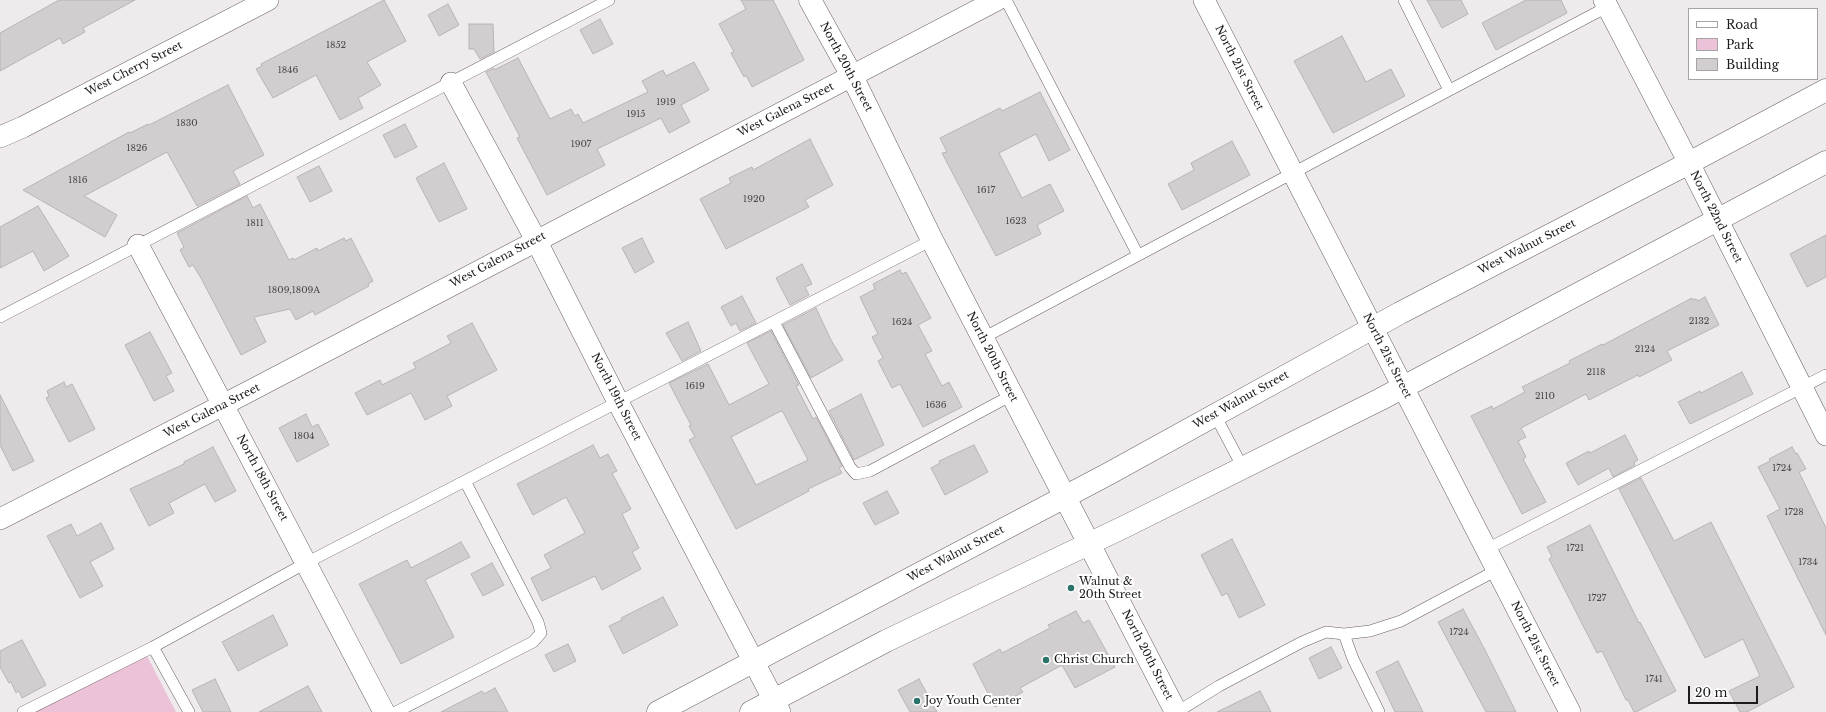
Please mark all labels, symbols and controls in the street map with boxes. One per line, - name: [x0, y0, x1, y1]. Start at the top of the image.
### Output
- legend: [1688, 8, 1818, 80]
- text: Road: [1726, 17, 1758, 32]
- street label: North 20th Street: [817, 20, 875, 114]
- street label: North 21st Street: [1212, 23, 1266, 113]
- text: Park: [1726, 37, 1754, 52]
- street label: West Cherry Street: [83, 39, 185, 99]
- house number: 1852: [326, 40, 346, 50]
- text: Building: [1726, 57, 1779, 72]
- house number: 1846: [278, 65, 298, 75]
- street label: West Galena Street: [736, 80, 836, 140]
- house number: 1919: [656, 97, 676, 107]
- house number: 1915: [627, 109, 645, 119]
- house number: 1830: [176, 118, 198, 128]
- house number: 1907: [571, 139, 591, 149]
- house number: 1826: [127, 143, 147, 153]
- street label: North 22nd Street: [1687, 169, 1745, 265]
- house number: 1816: [68, 175, 88, 185]
- house number: 1617: [977, 185, 995, 195]
- house number: 1920: [743, 194, 765, 204]
- house number: 1623: [1006, 216, 1026, 226]
- street label: West Walnut Street: [1476, 217, 1578, 277]
- house number: 1811: [246, 218, 264, 228]
- street label: West Galena Street: [448, 229, 548, 291]
- house number: 1809,1809A: [268, 285, 320, 295]
- street label: North 20th Street: [964, 310, 1020, 404]
- street label: North 21st Street: [1360, 311, 1414, 401]
- house number: 2132: [1689, 316, 1709, 326]
- house number: 1624: [892, 317, 912, 327]
- house number: 2124: [1635, 344, 1655, 354]
- street label: North 19th Street: [588, 351, 644, 443]
- house number: 2118: [1586, 367, 1606, 377]
- street label: West Walnut Street: [1191, 368, 1291, 432]
- street label: West Galena Street: [162, 381, 262, 441]
- house number: 1619: [685, 381, 705, 391]
- house number: 2110: [1535, 391, 1555, 401]
- house number: 1636: [925, 400, 947, 410]
- house number: 1804: [293, 431, 315, 441]
- street label: North 18th Street: [234, 432, 290, 524]
- house number: 1724: [1772, 463, 1792, 473]
- house number: 1728: [1784, 507, 1804, 517]
- street label: West Walnut Street: [905, 523, 1007, 585]
- house number: 1721: [1566, 543, 1584, 553]
- house number: 1734: [1798, 557, 1818, 567]
- place label: Walnut & 20th Street: [1079, 575, 1142, 601]
- marker: Walnut & 20th Street: [1066, 583, 1076, 593]
- house number: 1727: [1588, 593, 1606, 603]
- street label: North 21st Street: [1508, 599, 1562, 689]
- street label: North 20th Street: [1119, 608, 1175, 702]
- house number: 1724: [1449, 627, 1469, 637]
- place label: Christ Church: [1054, 653, 1134, 667]
- marker: Christ Church: [1041, 655, 1051, 665]
- house number: 1741: [1645, 674, 1663, 684]
- scale bar: [1690, 678, 1760, 704]
- text: 20 m: [1695, 685, 1727, 700]
- place label: Joy Youth Center: [925, 694, 1021, 708]
- marker: Joy Youth Center: [912, 696, 922, 706]

